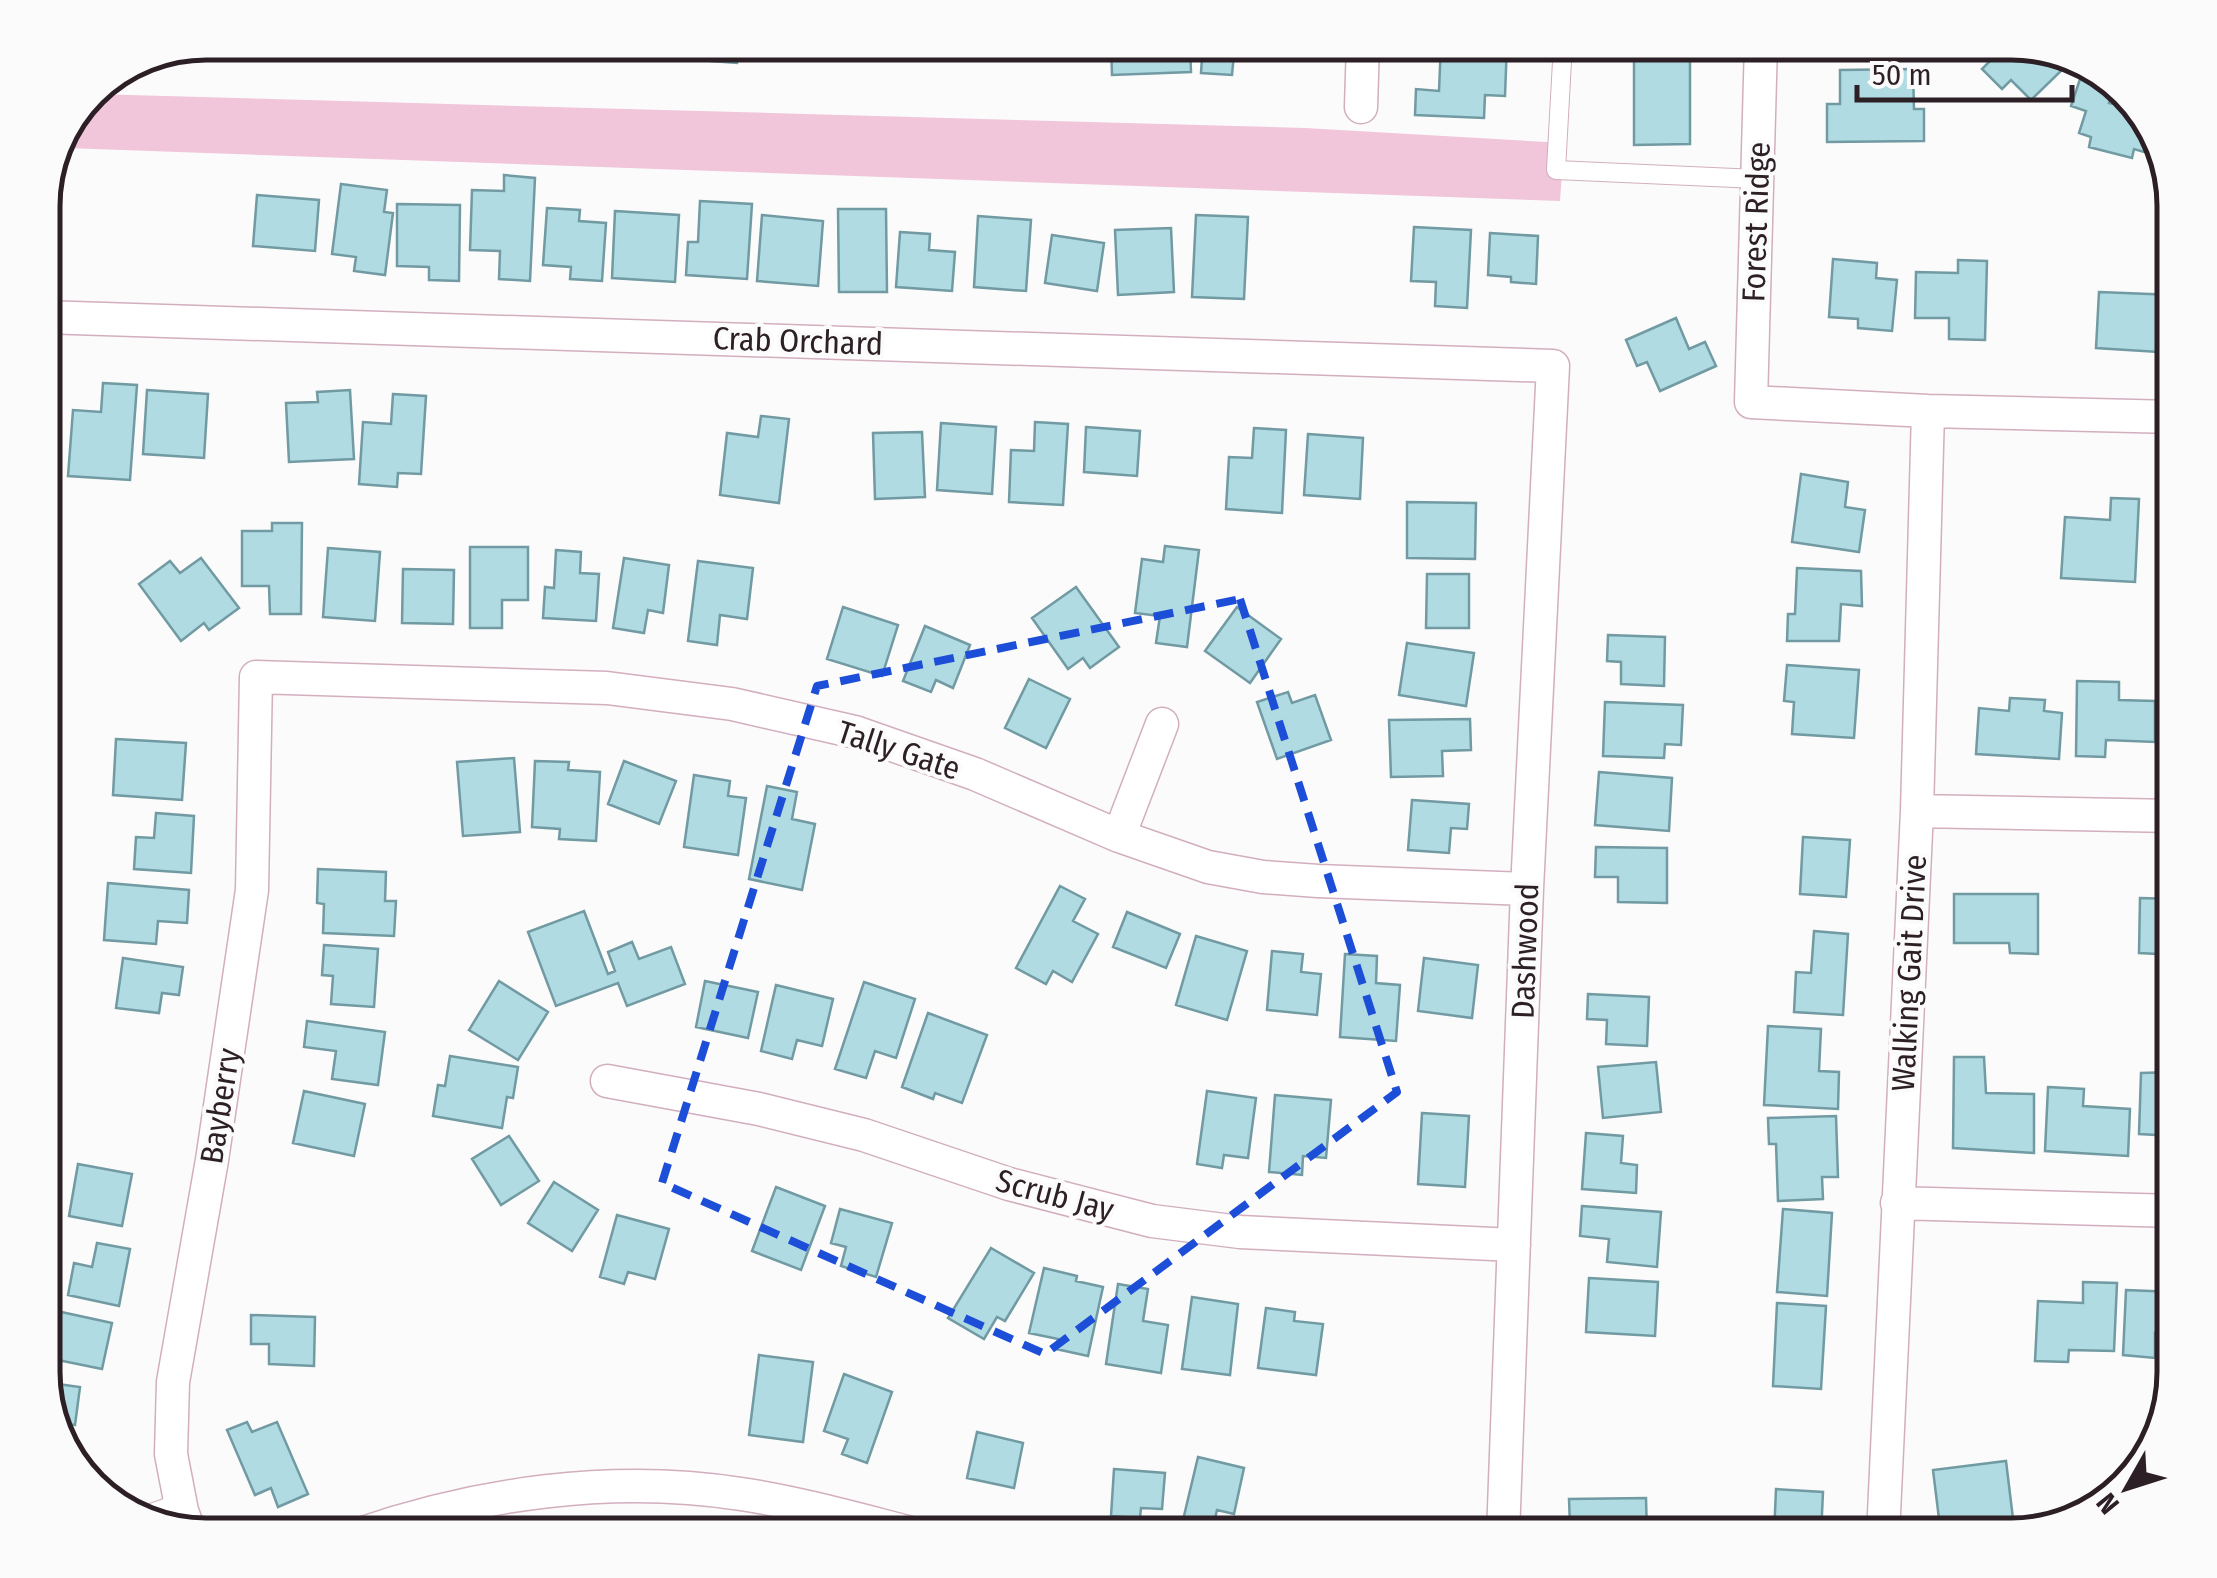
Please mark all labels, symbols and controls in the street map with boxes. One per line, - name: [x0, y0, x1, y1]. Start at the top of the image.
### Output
- scale bar: [1857, 40, 2072, 102]
- text: 50 m: [1872, 57, 1932, 93]
- street label: Forest Ridge: [1734, 141, 1778, 303]
- street label: Crab Orchard: [712, 319, 884, 363]
- street label: Tally Gate: [833, 712, 965, 788]
- street label: Walking Gait Drive: [1884, 854, 1934, 1092]
- street label: Dashwood: [1504, 882, 1546, 1020]
- street label: Bayberry: [192, 1045, 248, 1166]
- street label: Scrub Jay: [992, 1161, 1119, 1229]
- north arrow: [2077, 1438, 2177, 1538]
- text: N: [2090, 1487, 2126, 1520]

